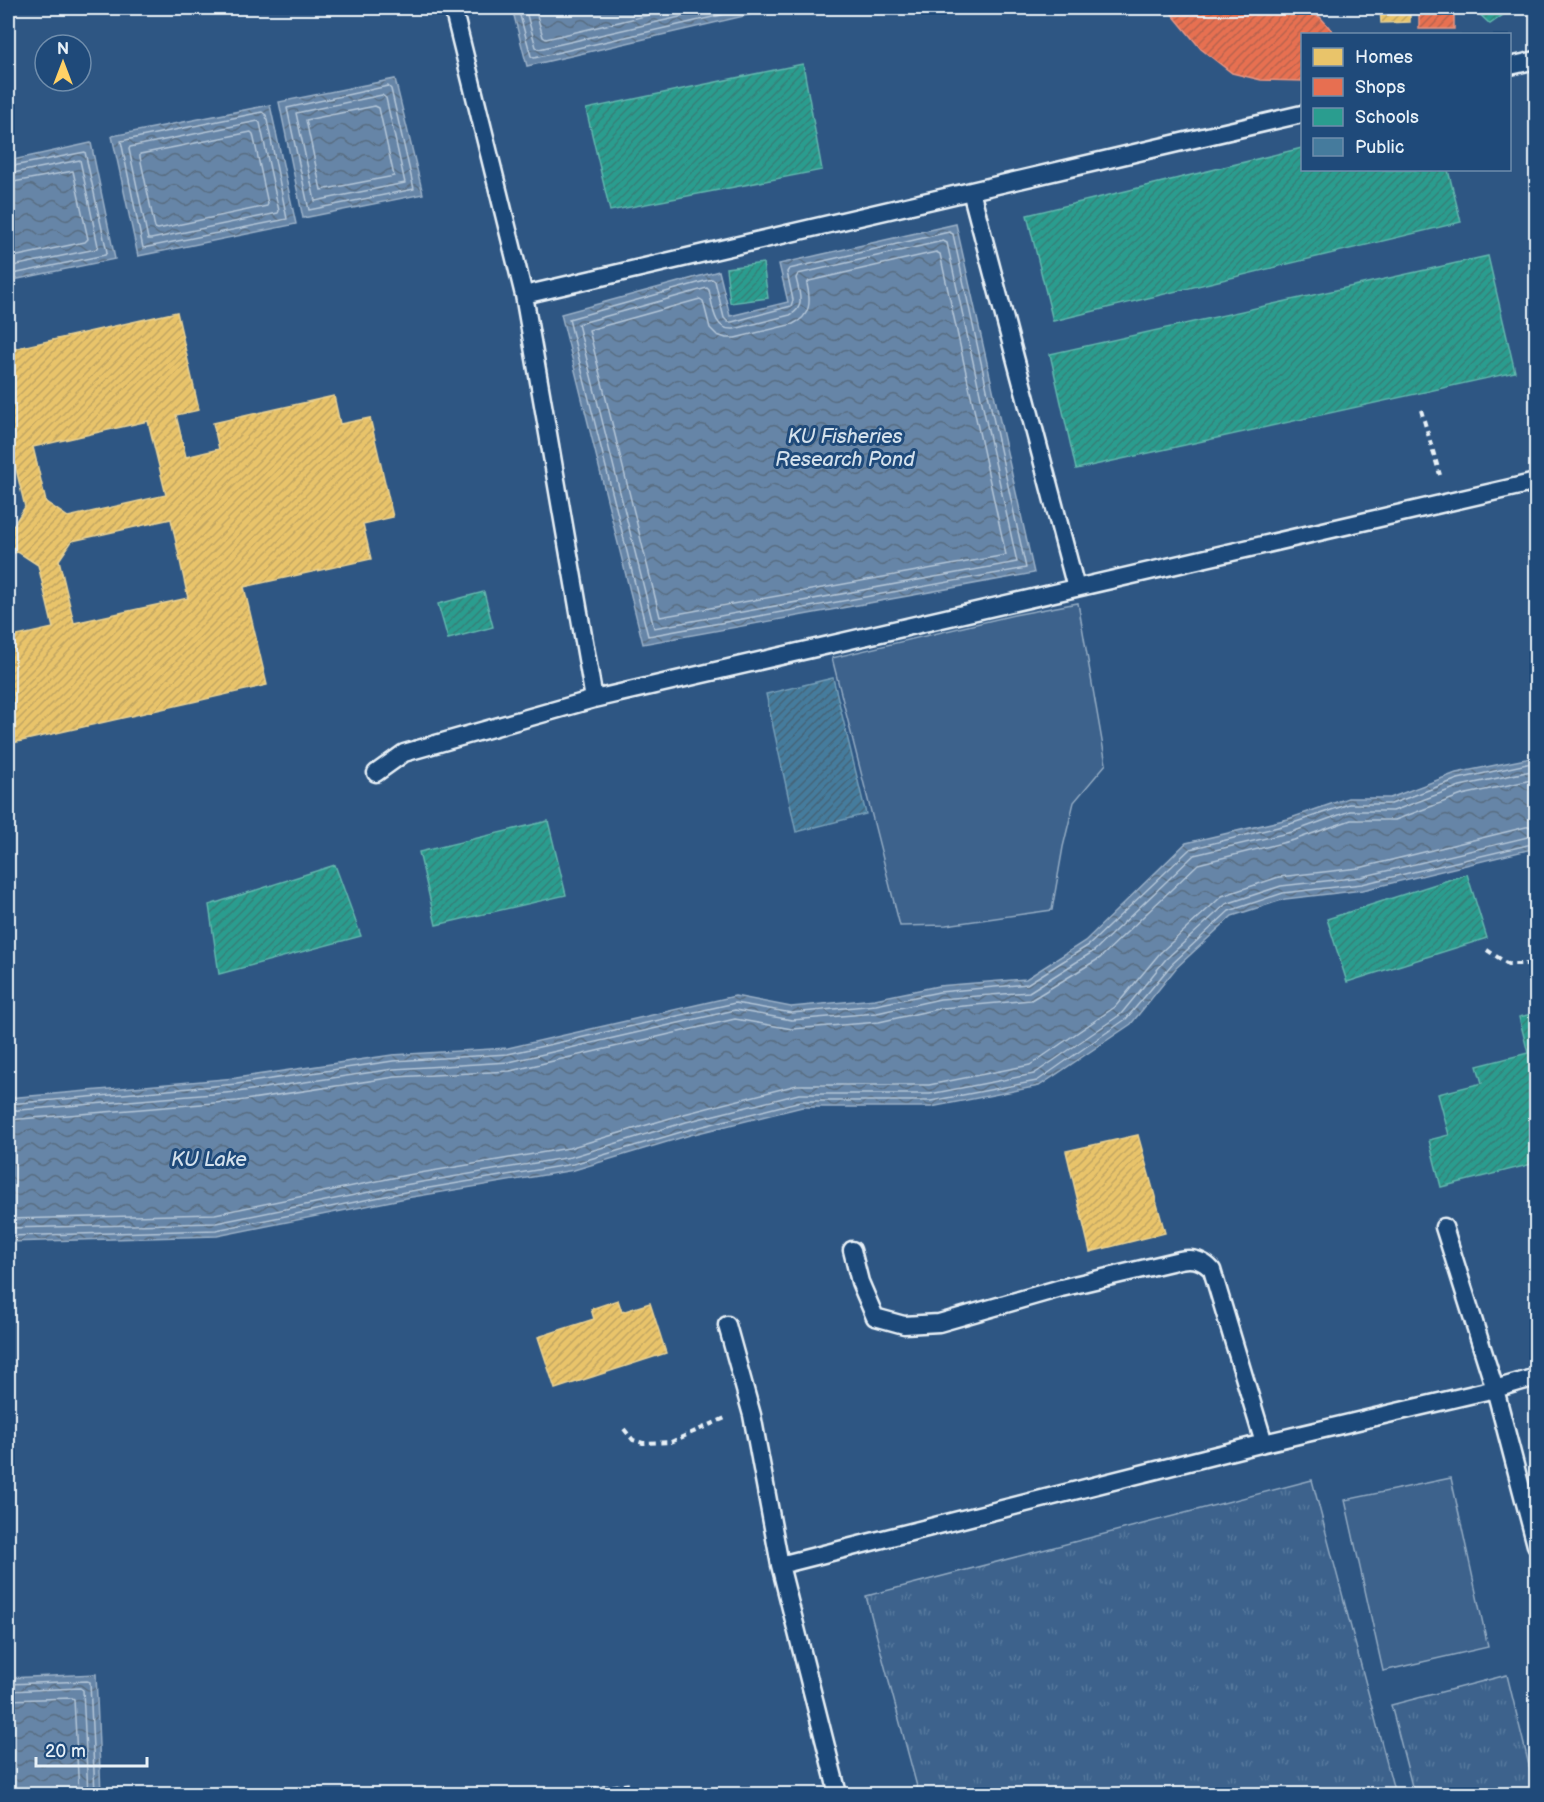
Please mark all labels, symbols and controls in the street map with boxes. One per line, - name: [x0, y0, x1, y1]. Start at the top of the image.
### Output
- north arrow: [33, 33, 93, 93]
- legend: [1301, 33, 1511, 171]
- text: N: [57, 40, 69, 59]
- text: Homes: [1355, 47, 1413, 68]
- text: Shops: [1355, 77, 1406, 98]
- text: Schools: [1355, 107, 1419, 128]
- text: Public: [1355, 137, 1404, 158]
- water label: KU Fisheries Research Pond: [775, 425, 915, 472]
- water label: KU Lake: [171, 1148, 247, 1172]
- scale bar: [36, 1730, 147, 1768]
- text: 20 m: [45, 1741, 86, 1762]

